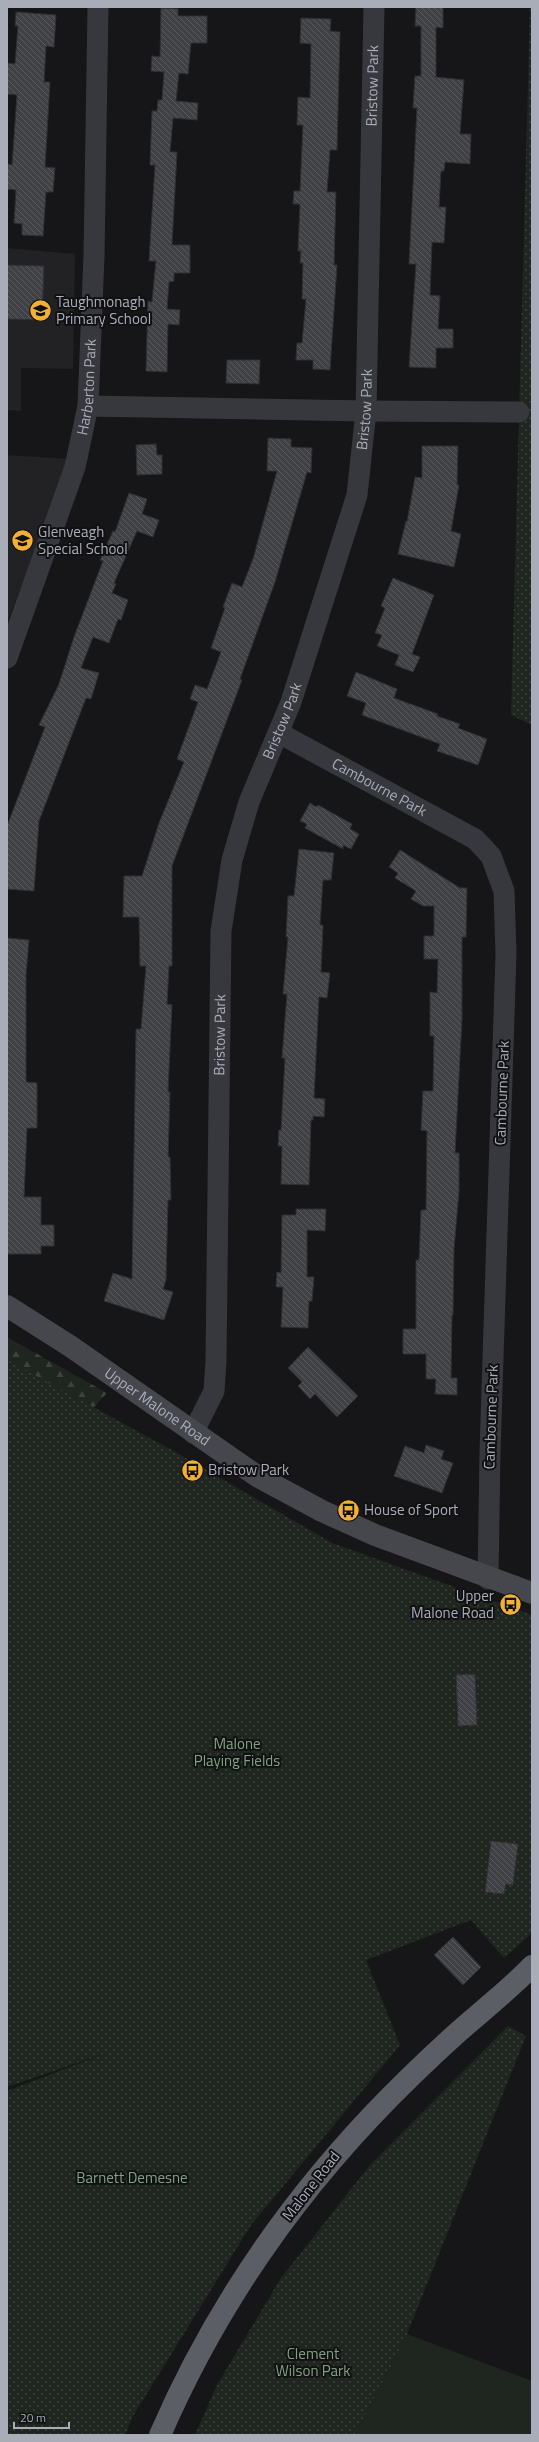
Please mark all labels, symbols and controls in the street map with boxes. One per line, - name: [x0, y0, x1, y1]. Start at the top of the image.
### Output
- street label: Bristow Park: [360, 45, 384, 126]
- place label: Taughmonagh Primary School: [56, 290, 151, 330]
- school or university icon: Taughmonagh Primary School: [27, 298, 53, 324]
- street label: Harberton Park: [70, 338, 102, 437]
- street label: Bristow Park: [350, 369, 378, 451]
- place label: Glenveagh Special School: [38, 520, 128, 560]
- school or university icon: Glenveagh Special School: [10, 528, 36, 554]
- street label: Bristow Park: [256, 679, 308, 763]
- street label: Cambourne Park: [328, 752, 431, 822]
- street label: Bristow Park: [207, 994, 231, 1076]
- street label: Cambourne Park: [488, 1040, 515, 1146]
- street label: Upper Malone Road: [100, 1361, 215, 1451]
- street label: Cambourne Park: [477, 1364, 504, 1470]
- bus stop icon: Bristow Park: [180, 1457, 206, 1483]
- place label: Bristow Park: [208, 1458, 289, 1481]
- bus stop icon: House of Sport: [335, 1497, 361, 1523]
- place label: House of Sport: [364, 1498, 459, 1521]
- place label: Upper Malone Road: [411, 1584, 494, 1624]
- bus stop icon: Upper Malone Road: [497, 1592, 523, 1618]
- park label: Malone Playing Fields: [194, 1732, 280, 1772]
- street label: Malone Road: [276, 2146, 345, 2225]
- park label: Barnett Demesne: [76, 2166, 188, 2189]
- park label: Clement Wilson Park: [275, 2342, 351, 2382]
- scale bar: [14, 2404, 69, 2430]
- text: 20 m: [20, 2408, 46, 2427]

